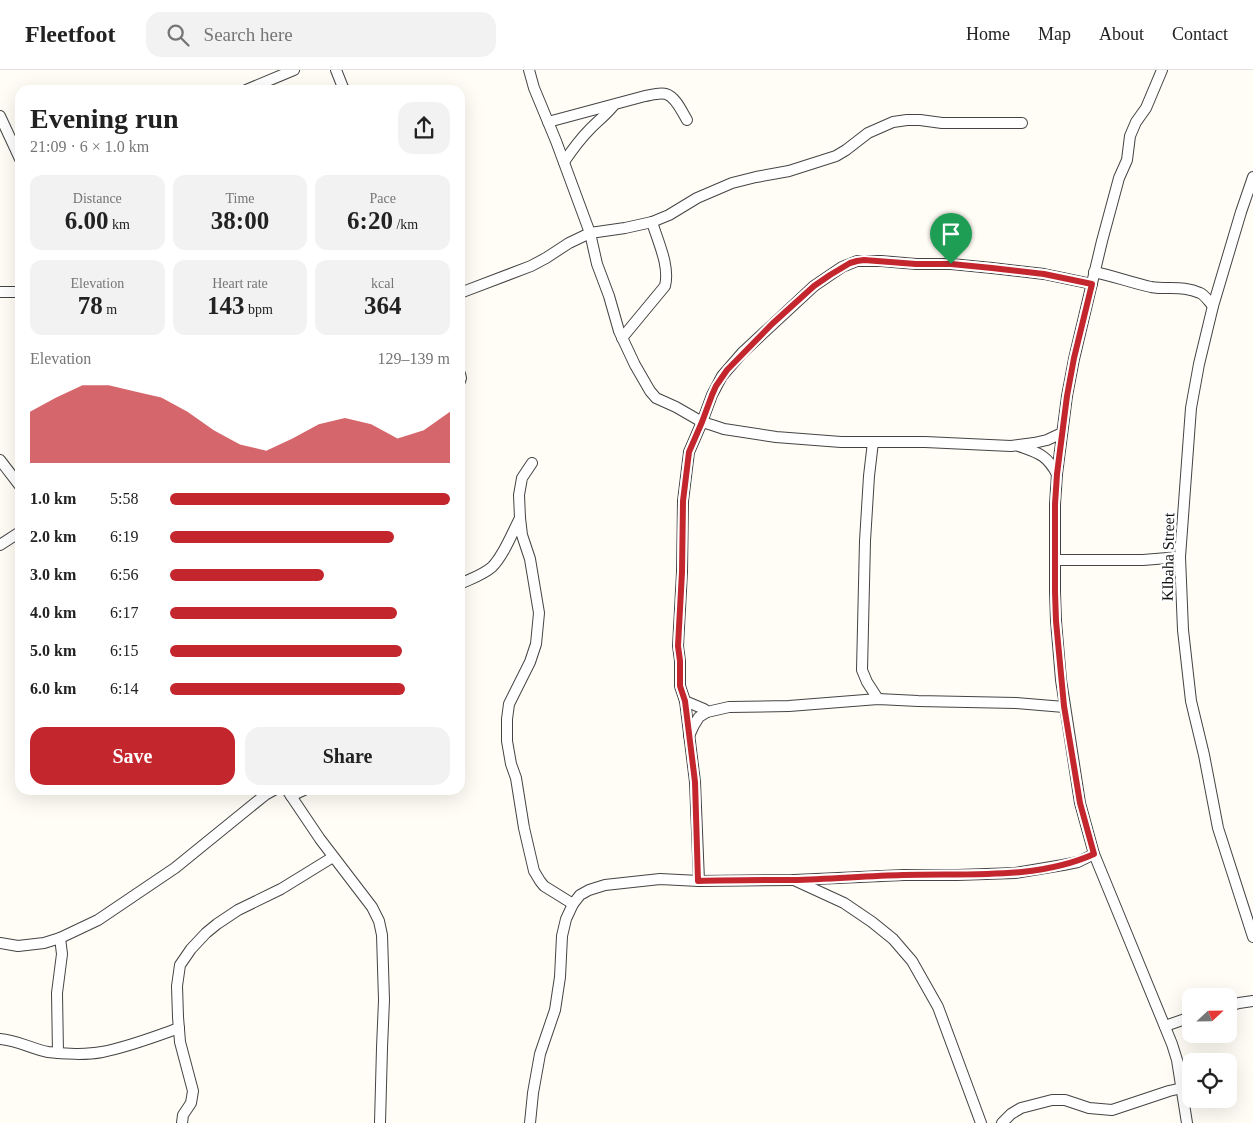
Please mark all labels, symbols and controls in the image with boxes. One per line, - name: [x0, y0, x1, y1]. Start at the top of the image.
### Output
- search box: [146, 12, 496, 57]
- text: Fleetfoot: [25, 21, 116, 47]
- icon: search: [164, 21, 192, 49]
- text: Search here: [204, 24, 293, 45]
- text: Home: [966, 24, 1010, 44]
- text: Map: [1038, 24, 1071, 44]
- text: About: [1099, 24, 1144, 44]
- text: Contact: [1172, 24, 1228, 44]
- button: share: [398, 102, 450, 154]
- text: Evening run: [30, 103, 179, 134]
- text: 21:09 · 6 × 1.0 km: [30, 138, 149, 155]
- text: Distance: [73, 191, 122, 206]
- text: Time: [225, 191, 255, 206]
- text: Pace: [369, 191, 396, 206]
- text: 6.00: [65, 207, 109, 234]
- text: 38:00: [211, 207, 269, 234]
- text: 6:20: [347, 207, 393, 234]
- pin: [930, 213, 972, 264]
- text: km: [109, 217, 130, 232]
- text: /km: [393, 217, 418, 232]
- icon: arrive: [937, 220, 965, 248]
- text: Elevation: [71, 276, 124, 291]
- text: Heart rate: [212, 276, 268, 291]
- text: kcal: [371, 276, 394, 291]
- text: 78: [78, 292, 103, 319]
- text: 143: [207, 292, 245, 319]
- text: 364: [364, 292, 401, 319]
- text: m: [103, 302, 117, 317]
- text: bpm: [245, 302, 273, 317]
- text: Elevation: [30, 350, 91, 367]
- text: 129–139 m: [378, 350, 450, 367]
- text: 1.0 km: [30, 490, 76, 507]
- text: 5:58: [110, 490, 138, 507]
- street label: KIbaha Street: [1159, 512, 1177, 601]
- text: 2.0 km: [30, 528, 76, 545]
- text: 6:19: [110, 528, 138, 545]
- text: 3.0 km: [30, 566, 76, 583]
- text: 6:56: [110, 566, 138, 583]
- text: 4.0 km: [30, 604, 76, 621]
- text: 6:17: [110, 604, 138, 621]
- text: 5.0 km: [30, 642, 76, 659]
- text: 6:15: [110, 642, 138, 659]
- text: 6.0 km: [30, 680, 76, 697]
- text: 6:14: [110, 680, 138, 697]
- button: Save: [30, 727, 235, 785]
- button: Share: [245, 727, 450, 785]
- north arrow: [1182, 988, 1238, 1042]
- map controls: [1182, 988, 1237, 1108]
- button: locate: [1182, 1053, 1237, 1108]

